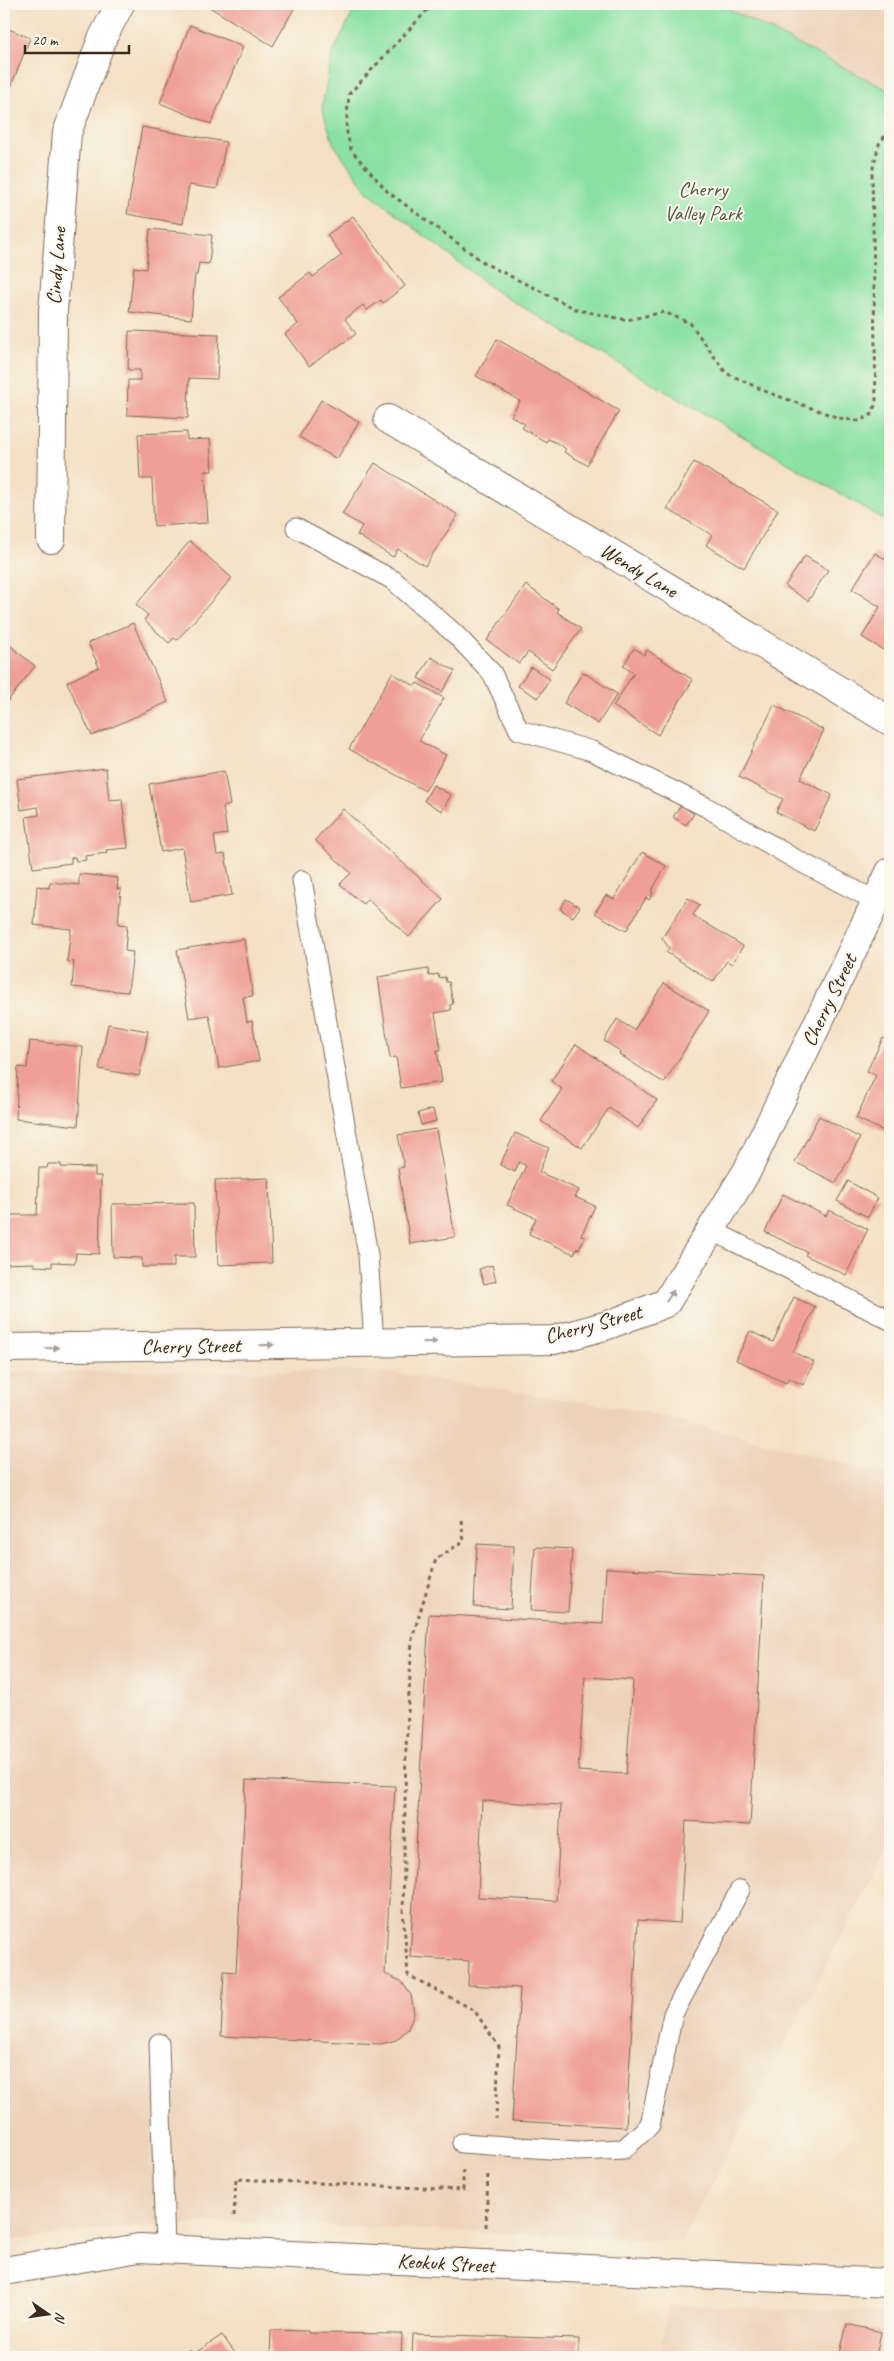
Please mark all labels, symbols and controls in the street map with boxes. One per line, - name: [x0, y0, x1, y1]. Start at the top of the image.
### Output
- scale bar: [25, 22, 129, 54]
- text: 20 m: [32, 31, 59, 50]
- park label: Cherry Valley Park: [664, 176, 743, 226]
- street label: Cindy Lane: [40, 225, 72, 306]
- street label: Wendy Lane: [596, 537, 683, 604]
- street label: Cherry Street: [796, 948, 863, 1050]
- one-way arrow: [665, 1289, 675, 1303]
- street label: Cherry Street: [542, 1298, 646, 1349]
- street label: Cherry Street: [141, 1332, 243, 1360]
- one-way arrow: [422, 1338, 438, 1346]
- one-way arrow: [260, 1340, 276, 1348]
- one-way arrow: [45, 1344, 61, 1352]
- street label: Keokuk Street: [397, 2247, 497, 2279]
- north arrow: [22, 2288, 72, 2338]
- text: N: [50, 2311, 69, 2325]

